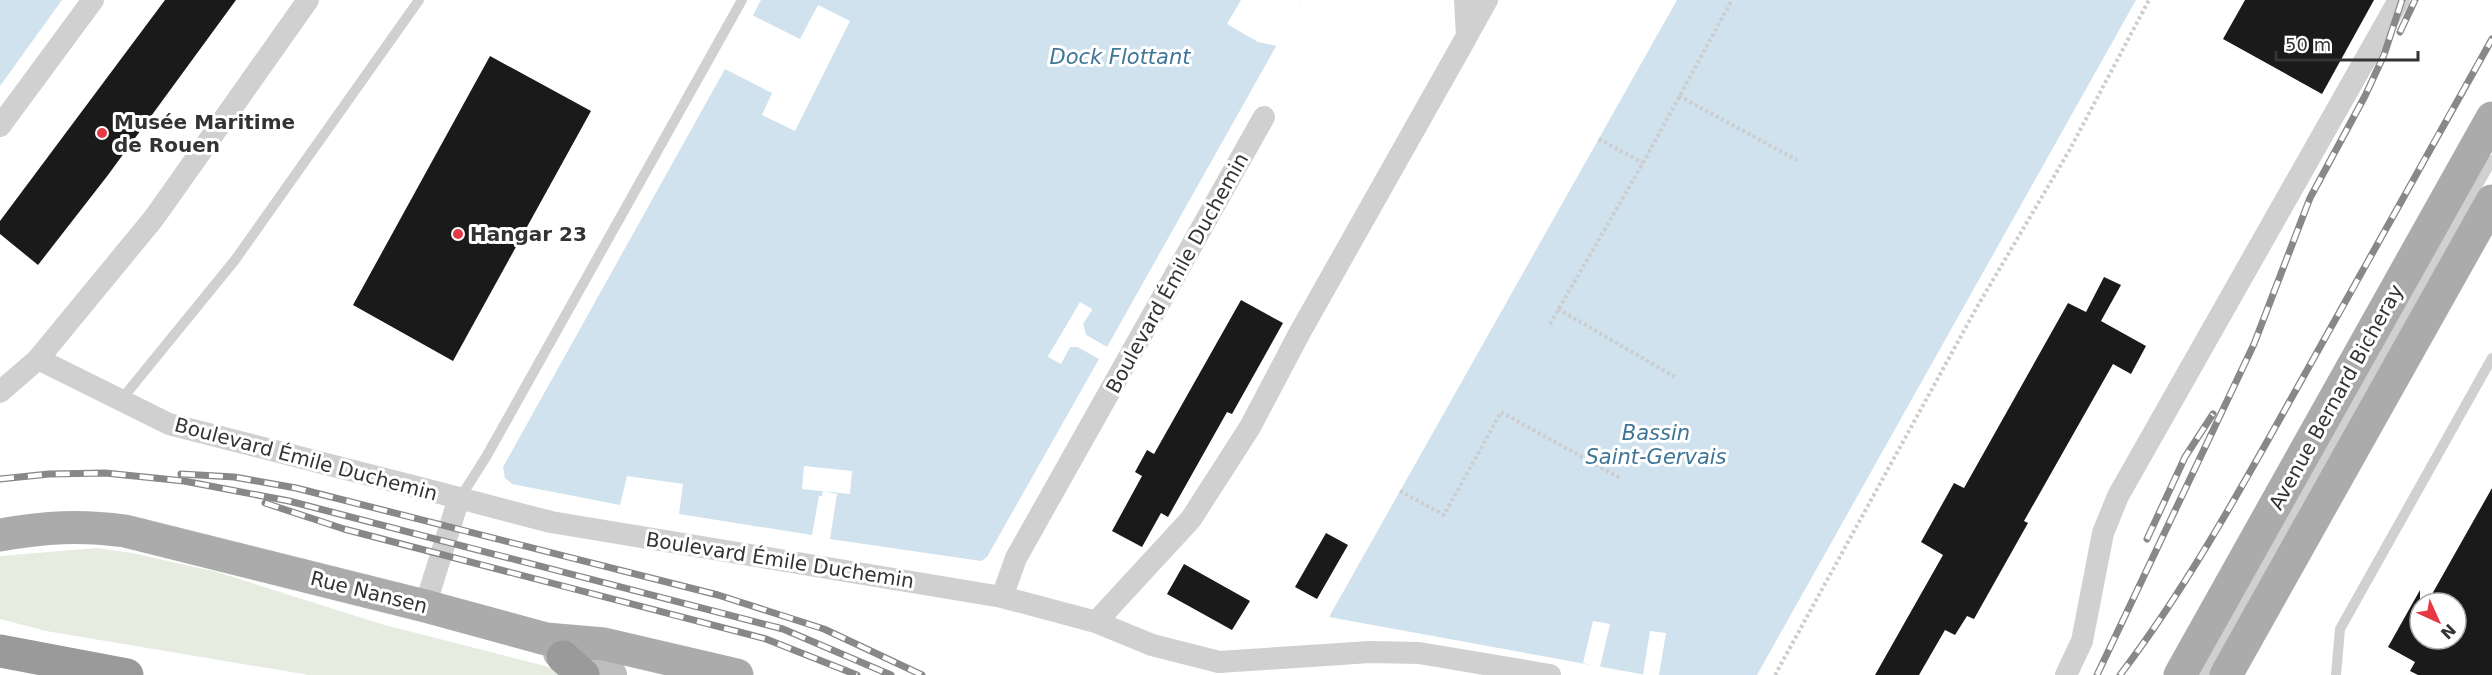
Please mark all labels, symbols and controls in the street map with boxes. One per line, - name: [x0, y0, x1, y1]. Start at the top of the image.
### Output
- scale bar: [2276, 24, 2418, 62]
- text: 50 m: [2285, 34, 2331, 55]
- water label: Dock Flottant: [1049, 45, 1191, 69]
- place label: Musée Maritime de Rouen: [114, 110, 295, 157]
- marker: Musée Maritime de Rouen: [95, 126, 109, 140]
- street label: Boulevard Émile Duchemin: [1101, 149, 1253, 397]
- place label: Hangar 23: [470, 222, 587, 246]
- marker: Hangar 23: [451, 227, 465, 241]
- street label: Avenue Bernard Bicheray: [2264, 280, 2408, 514]
- street label: Boulevard Émile Duchemin: [172, 412, 440, 506]
- water label: Bassin Saint-Gervais: [1585, 421, 1727, 469]
- street label: Boulevard Émile Duchemin: [644, 527, 916, 593]
- street label: Rue Nansen: [308, 566, 430, 618]
- north arrow: [2408, 591, 2468, 651]
- text: N: [2437, 620, 2460, 643]

